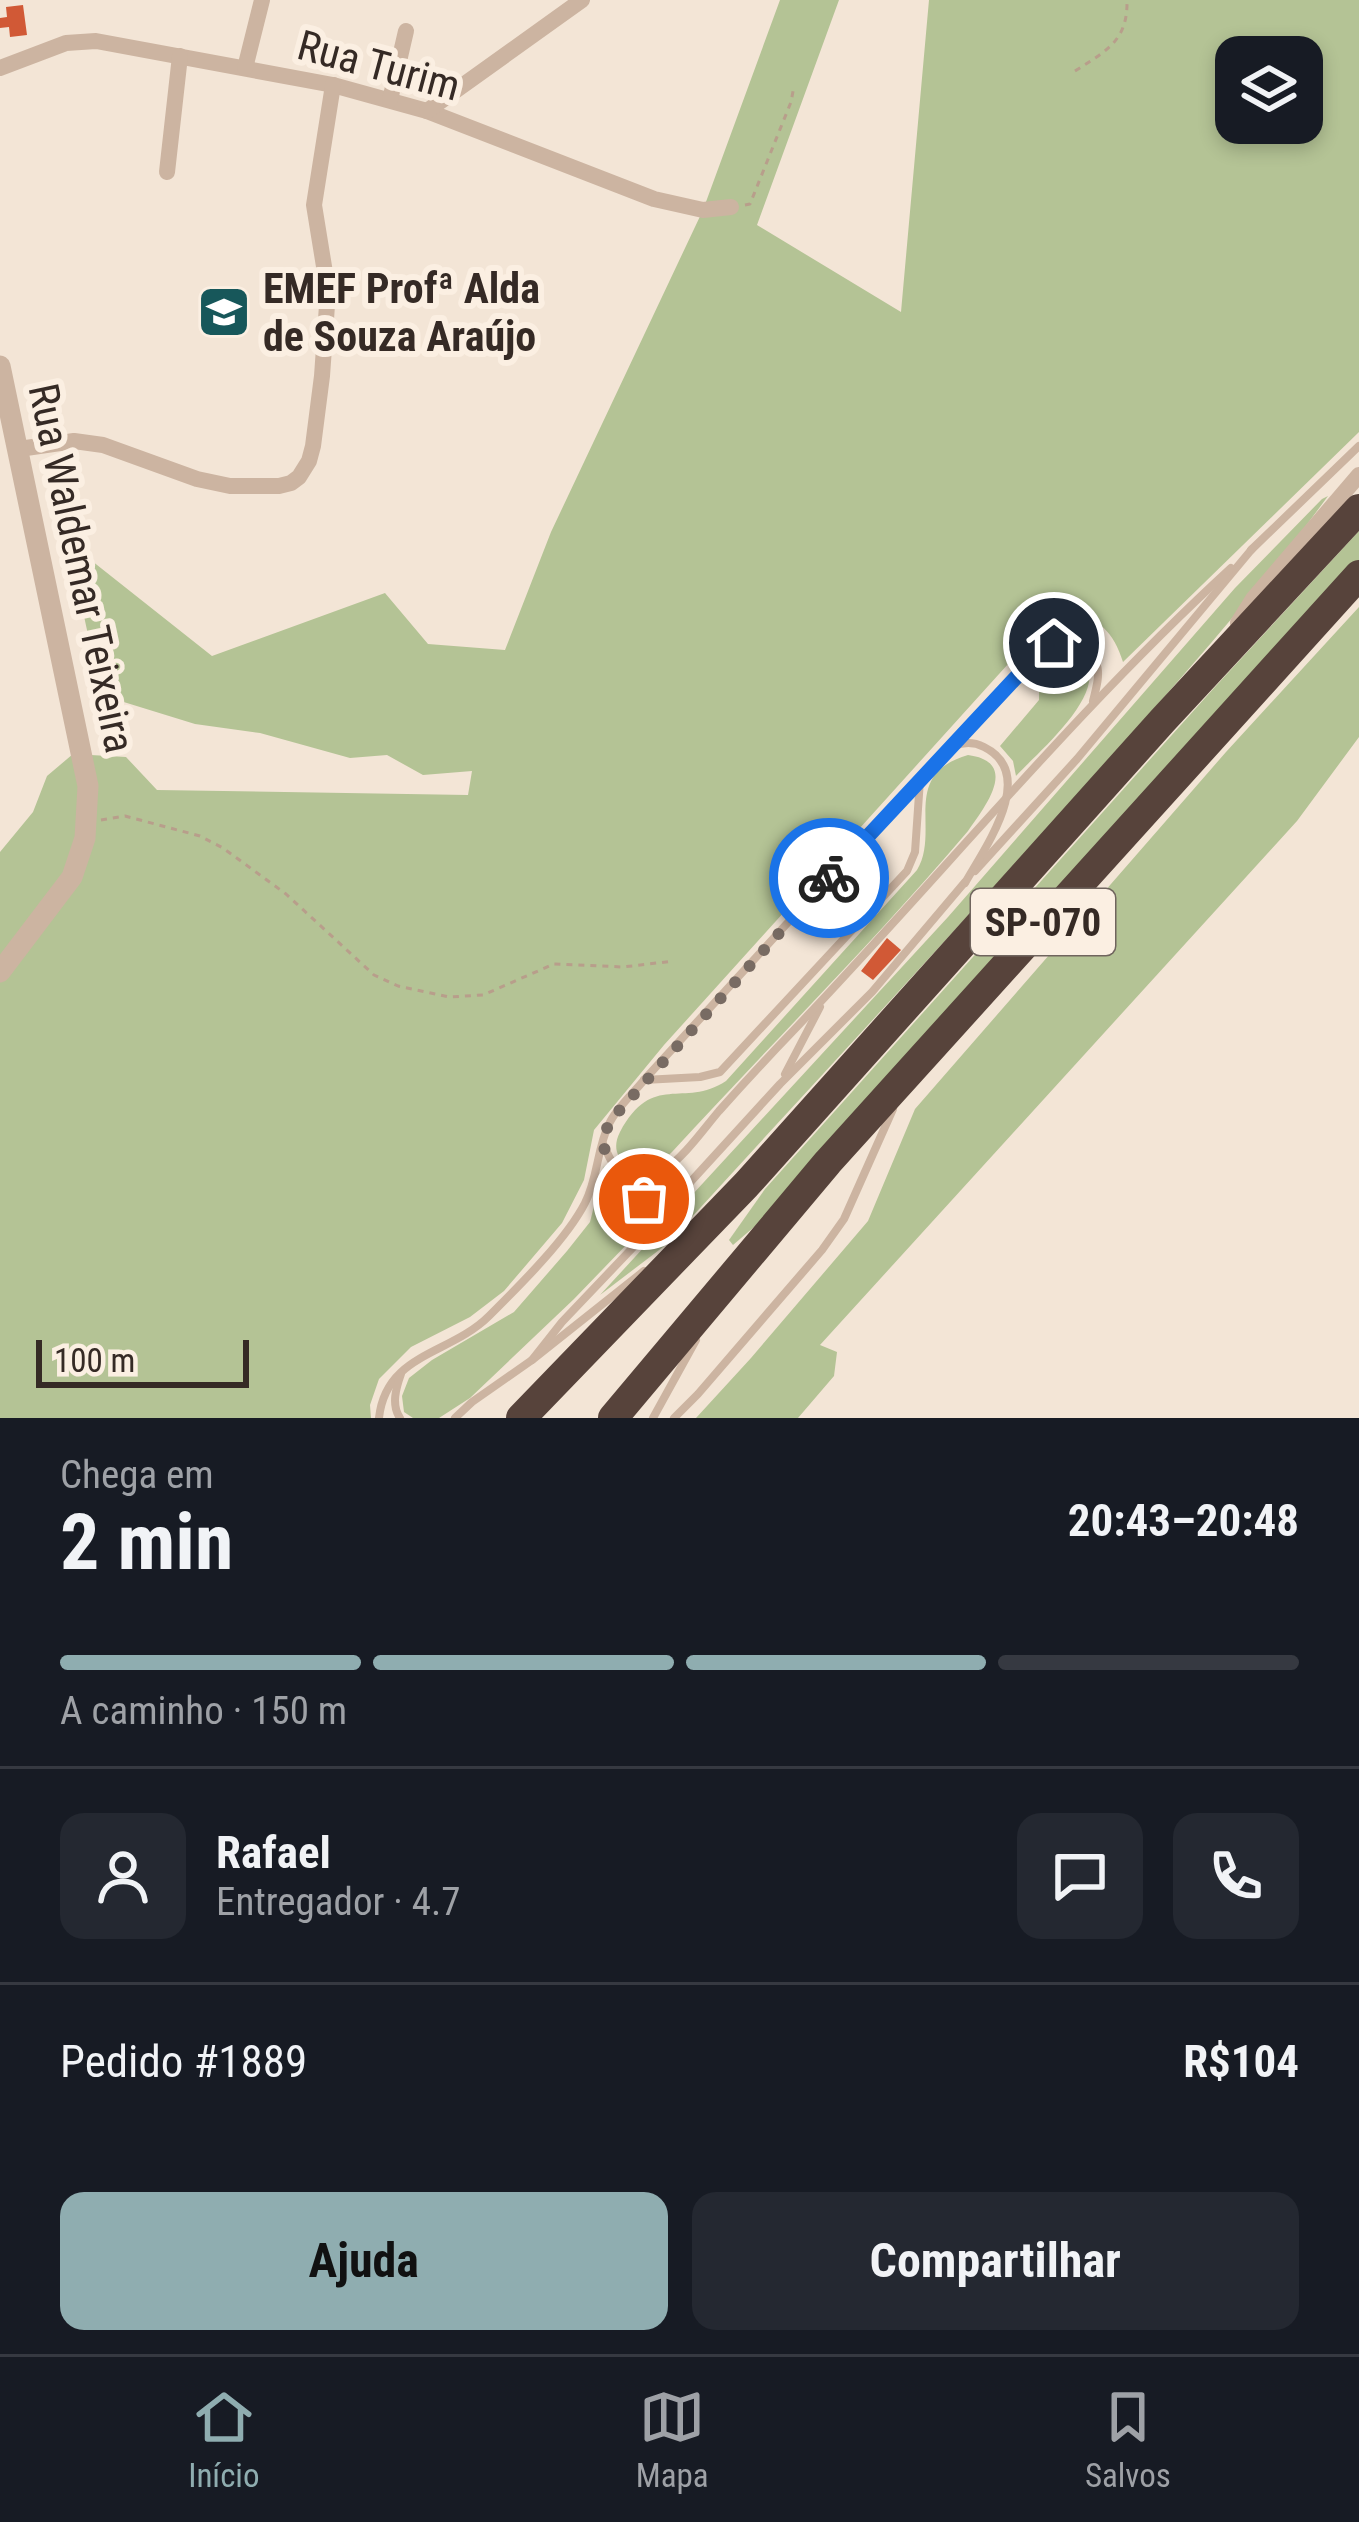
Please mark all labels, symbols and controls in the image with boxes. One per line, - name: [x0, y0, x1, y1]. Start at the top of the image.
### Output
- street label: Rua Turim: [292, 20, 465, 111]
- map controls: [1215, 36, 1323, 144]
- button: layers: [1215, 36, 1323, 144]
- place label: EMEF Profª Alda de Souza Araújo: [263, 264, 540, 361]
- school or university icon: EMEF Profª Alda de Souza Araújo: [196, 284, 252, 340]
- street label: Rua Waldemar Teixeira: [18, 379, 145, 757]
- pin: [1003, 592, 1105, 694]
- icon: home: [1021, 610, 1087, 676]
- courier: [769, 818, 889, 938]
- icon: bike: [796, 845, 862, 911]
- road number: SP-070: [971, 889, 1115, 955]
- pin: [593, 1148, 695, 1250]
- icon: bag: [611, 1166, 677, 1232]
- scale bar: [36, 1334, 249, 1387]
- text: 100 m: [54, 1341, 135, 1380]
- text: Chega em: [60, 1452, 214, 1498]
- text: 20:43–20:48: [1068, 1494, 1299, 1547]
- text: 2 min: [60, 1497, 233, 1588]
- text: A caminho · 150 m: [60, 1688, 347, 1734]
- button: person: [60, 1813, 186, 1939]
- button: chat: [1017, 1813, 1143, 1939]
- button: phone: [1173, 1813, 1299, 1939]
- text: Rafael: [216, 1826, 331, 1879]
- text: Entregador · 4.7: [216, 1879, 461, 1925]
- text: Pedido #1889: [60, 2035, 307, 2088]
- text: R$104: [1183, 2035, 1299, 2088]
- button: Ajuda: [60, 2192, 668, 2330]
- button: Compartilhar: [692, 2192, 1299, 2330]
- tab: Início: [188, 2384, 260, 2495]
- tab: Mapa: [636, 2384, 709, 2495]
- tab: Salvos: [1085, 2384, 1171, 2495]

